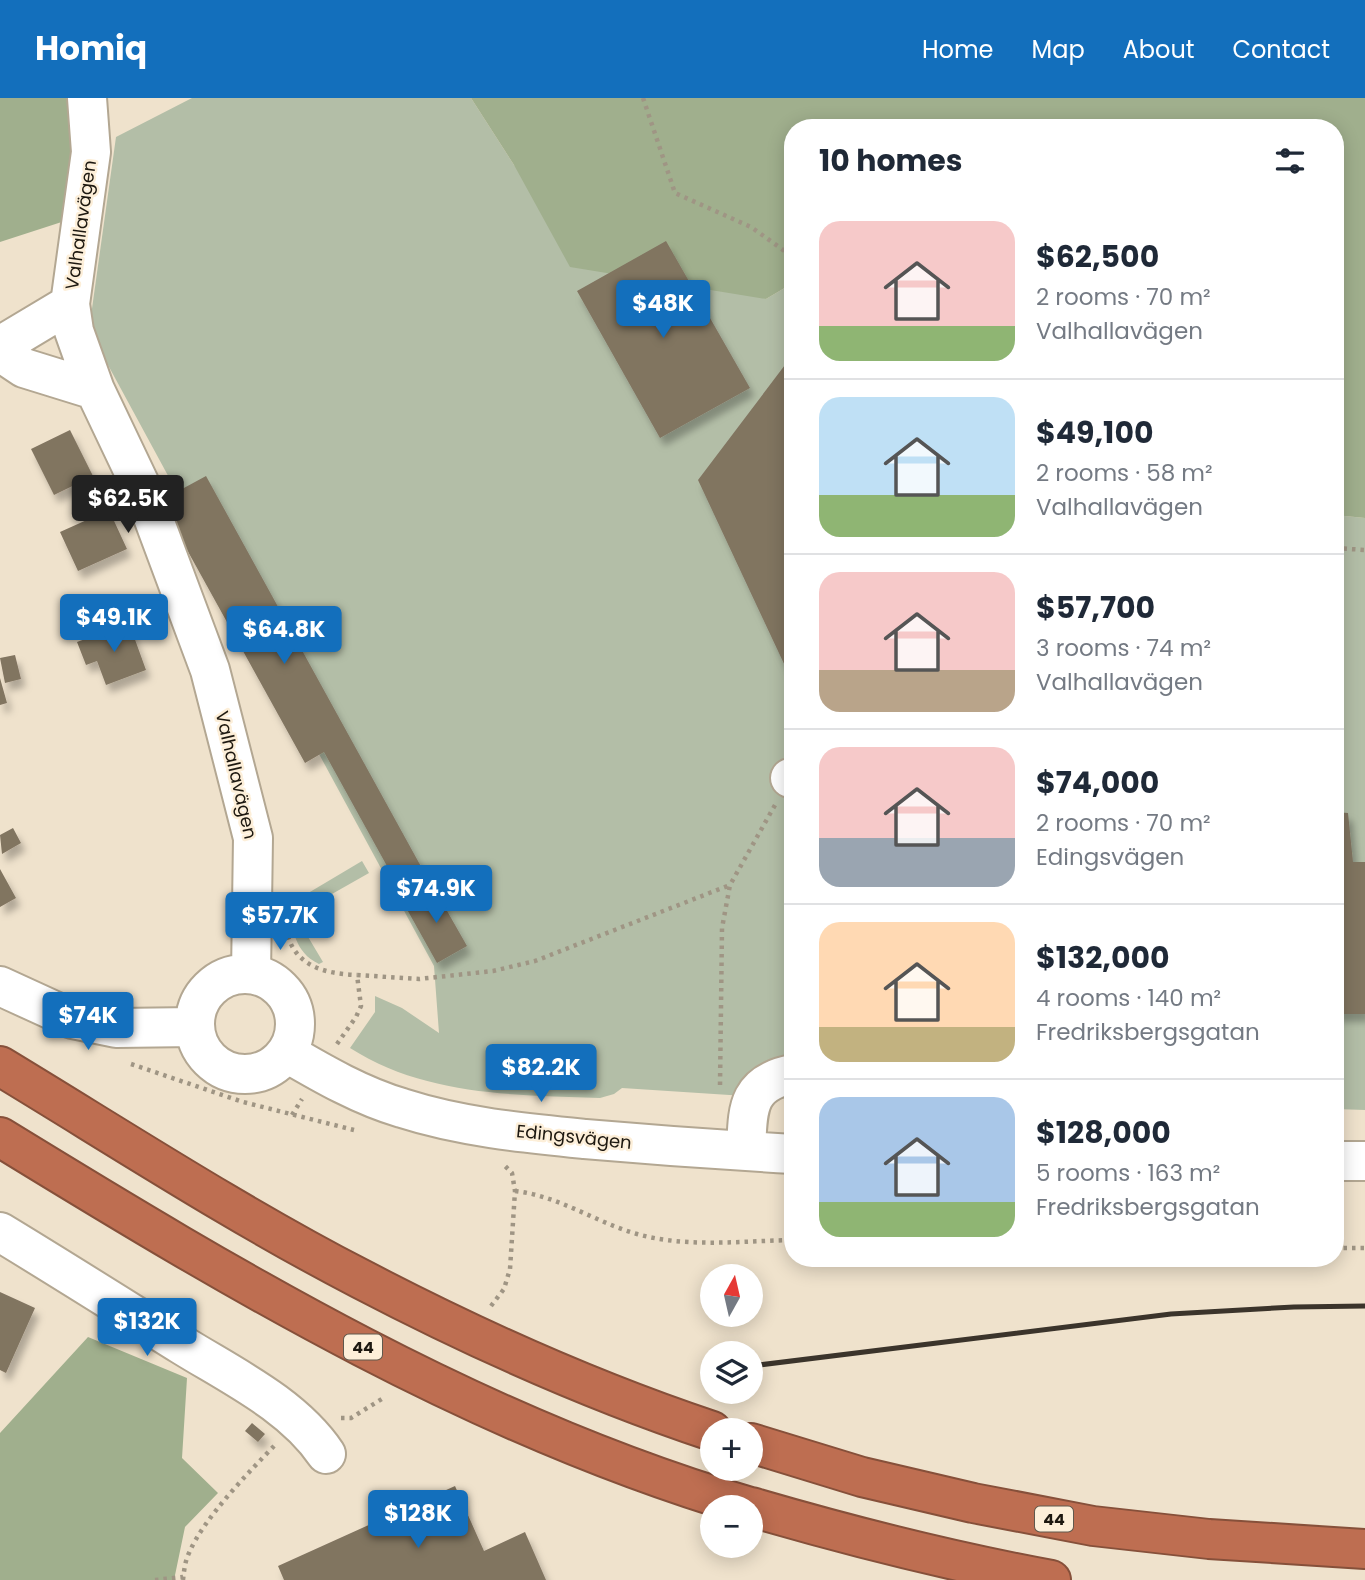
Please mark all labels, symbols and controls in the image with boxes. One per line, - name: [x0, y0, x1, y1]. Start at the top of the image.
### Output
- text: Homiq: [35, 25, 147, 72]
- text: Home: [922, 33, 994, 66]
- text: Map: [1032, 33, 1085, 66]
- text: About: [1123, 33, 1194, 66]
- text: Contact: [1232, 33, 1330, 66]
- text: 10 homes: [819, 139, 963, 182]
- icon: filters: [1271, 142, 1309, 180]
- street label: Valhallavägen: [59, 159, 102, 291]
- text: $62,500: [1036, 235, 1159, 278]
- icon: home: [875, 249, 959, 333]
- pin: $48K: [622, 280, 704, 340]
- text: 2 rooms · 70 m²: [1036, 281, 1211, 313]
- text: $48K: [632, 287, 694, 319]
- text: Valhallavägen: [1036, 315, 1203, 347]
- text: $49,100: [1036, 411, 1154, 454]
- icon: home: [875, 425, 959, 509]
- text: 2 rooms · 58 m²: [1036, 457, 1213, 489]
- pin: $62.5K: [71, 476, 185, 535]
- text: $62.5K: [88, 482, 168, 514]
- text: Valhallavägen: [1036, 491, 1203, 523]
- text: $57,700: [1036, 586, 1155, 629]
- pin: $49.1K: [57, 594, 171, 654]
- icon: home: [875, 600, 959, 684]
- text: $49.1K: [76, 601, 152, 633]
- pin: $64.8K: [227, 606, 341, 666]
- text: $64.8K: [243, 613, 325, 645]
- text: 3 rooms · 74 m²: [1036, 632, 1211, 664]
- text: Valhallavägen: [1036, 666, 1203, 698]
- street label: Valhallavägen: [210, 708, 263, 841]
- text: $74,000: [1036, 761, 1159, 804]
- icon: home: [875, 775, 959, 859]
- text: 2 rooms · 70 m²: [1036, 807, 1211, 839]
- text: Edingsvägen: [1036, 841, 1184, 873]
- pin: $74.9K: [379, 866, 493, 925]
- text: $74.9K: [396, 872, 476, 904]
- pin: $57.7K: [223, 892, 337, 952]
- text: $57.7K: [241, 899, 319, 931]
- text: $132,000: [1036, 936, 1170, 979]
- icon: home: [875, 950, 959, 1034]
- text: 4 rooms · 140 m²: [1036, 982, 1221, 1014]
- pin: $74K: [47, 992, 129, 1052]
- text: $74K: [58, 999, 118, 1031]
- text: Fredriksbergsgatan: [1036, 1016, 1260, 1048]
- pin: $82.2K: [484, 1044, 598, 1104]
- text: $82.2K: [502, 1051, 580, 1083]
- text: $128,000: [1036, 1111, 1171, 1154]
- street label: Edingsvägen: [515, 1118, 633, 1155]
- icon: home: [875, 1125, 959, 1209]
- text: 5 rooms · 163 m²: [1036, 1157, 1220, 1189]
- text: Fredriksbergsgatan: [1036, 1191, 1260, 1223]
- north arrow: [700, 1264, 763, 1326]
- map controls: [700, 1264, 763, 1558]
- pin: $132K: [98, 1298, 196, 1358]
- text: $132K: [114, 1305, 180, 1337]
- road number: 44: [344, 1334, 382, 1359]
- button: layers: [700, 1341, 763, 1404]
- button: +: [700, 1418, 763, 1481]
- pin: $128K: [369, 1490, 467, 1550]
- button: −: [700, 1495, 763, 1558]
- text: $128K: [384, 1497, 452, 1529]
- road number: 44: [1035, 1506, 1073, 1532]

